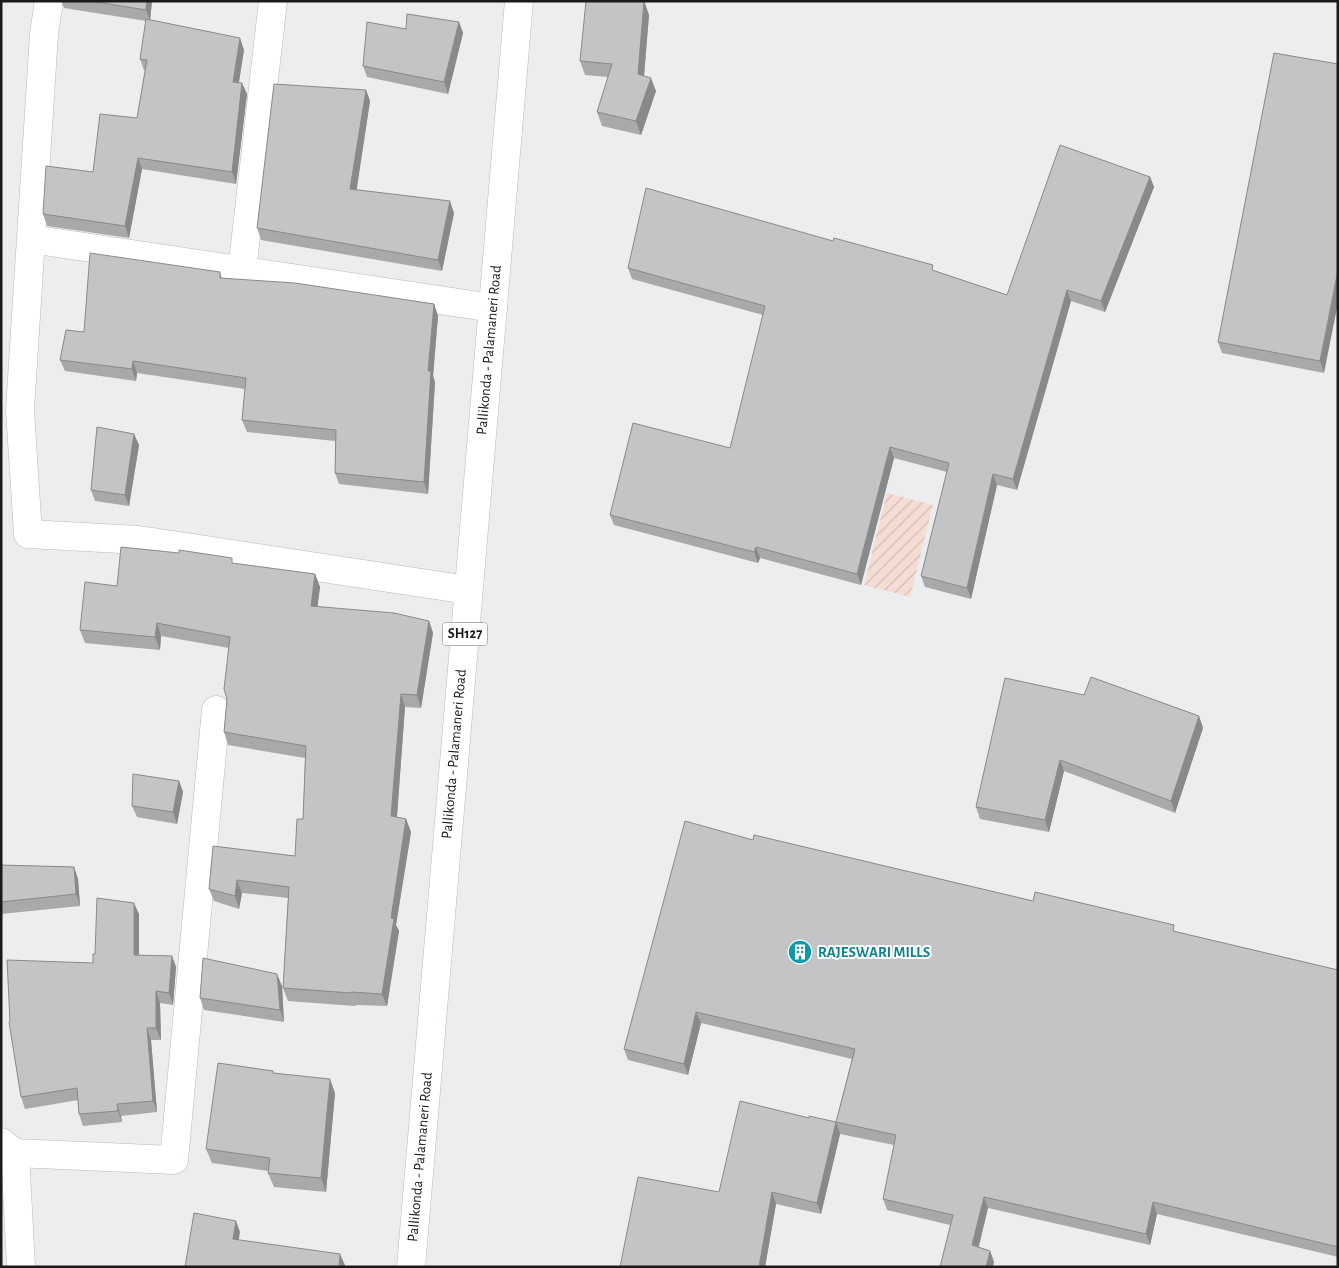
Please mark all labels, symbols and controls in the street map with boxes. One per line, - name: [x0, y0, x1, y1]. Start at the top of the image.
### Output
- street label: Pallikonda - Palamaneri Road: [474, 264, 504, 435]
- road number: SH127: [442, 622, 488, 646]
- street label: Pallikonda - Palamaneri Road: [439, 668, 469, 839]
- building icon: RAJESWARI MILLS: [787, 939, 813, 965]
- place label: RAJESWARI MILLS: [818, 945, 930, 960]
- street label: Pallikonda - Palamaneri Road: [405, 1071, 435, 1242]

